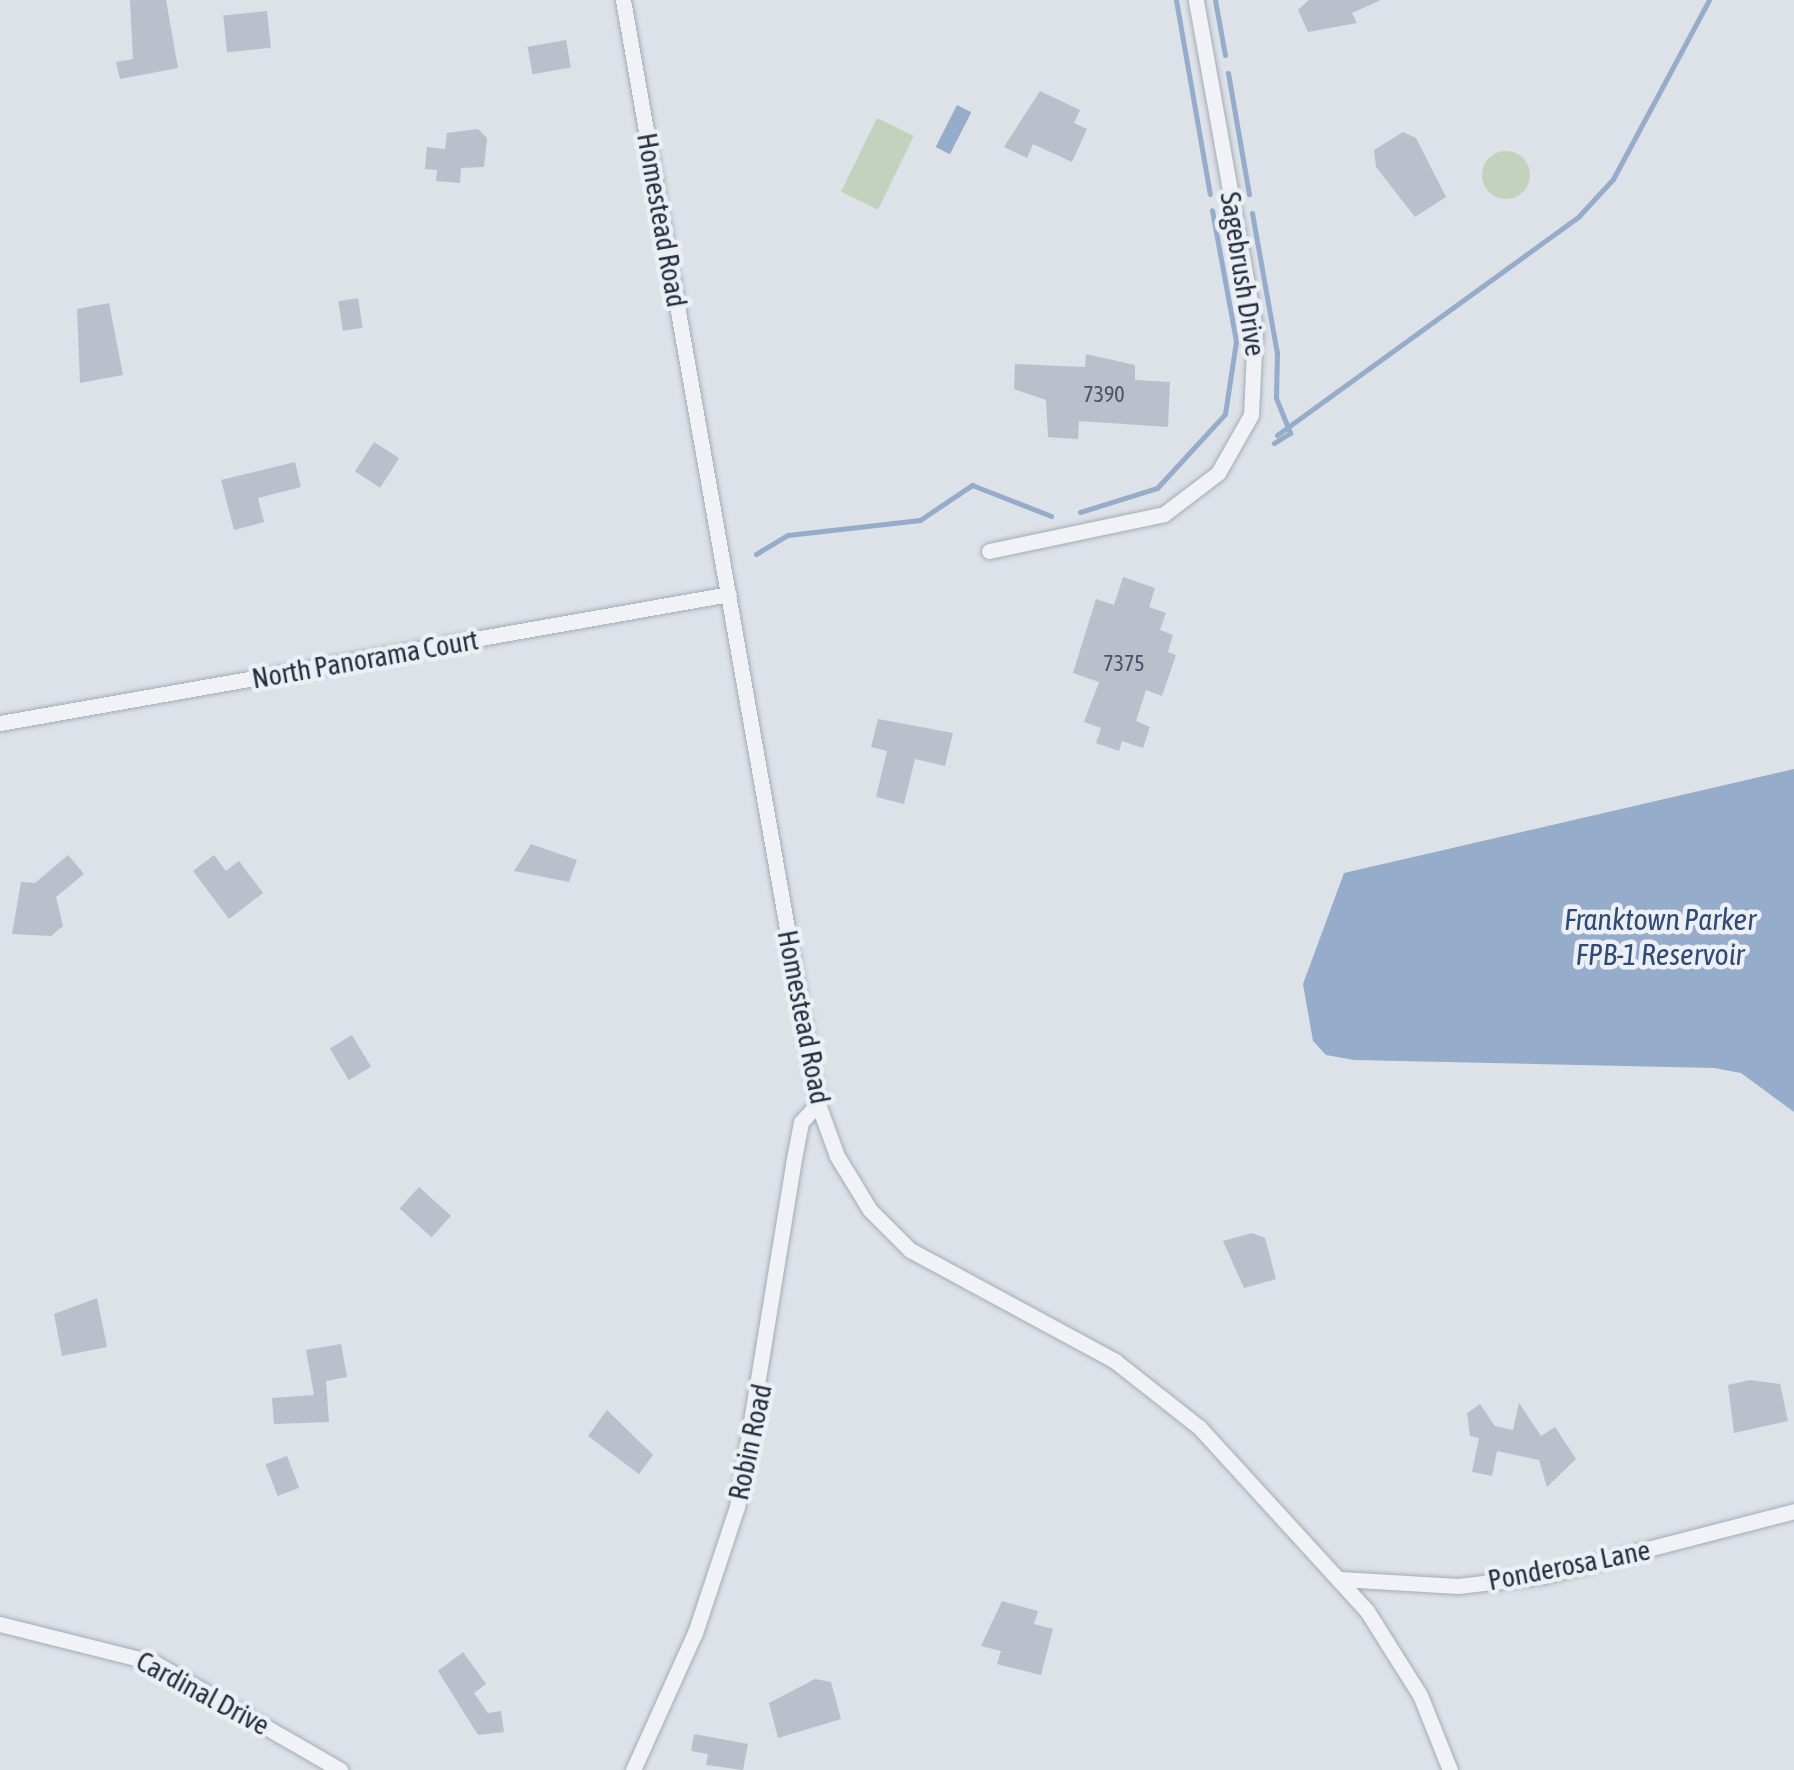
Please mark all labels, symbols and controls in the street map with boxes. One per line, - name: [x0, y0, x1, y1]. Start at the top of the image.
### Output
- street label: Homestead Road: [630, 130, 694, 310]
- street label: Sagebrush Drive: [1213, 190, 1273, 358]
- house number: 7390: [1083, 382, 1125, 408]
- street label: North Panorama Court: [249, 623, 481, 695]
- house number: 7375: [1103, 651, 1145, 677]
- water label: Franktown Parker FPB-1 Reservoir: [1564, 901, 1756, 972]
- street label: Homestead Road: [771, 927, 837, 1107]
- street label: Robin Road: [721, 1381, 779, 1503]
- street label: Ponderosa Lane: [1485, 1533, 1653, 1597]
- street label: Cardinal Drive: [131, 1644, 275, 1742]

